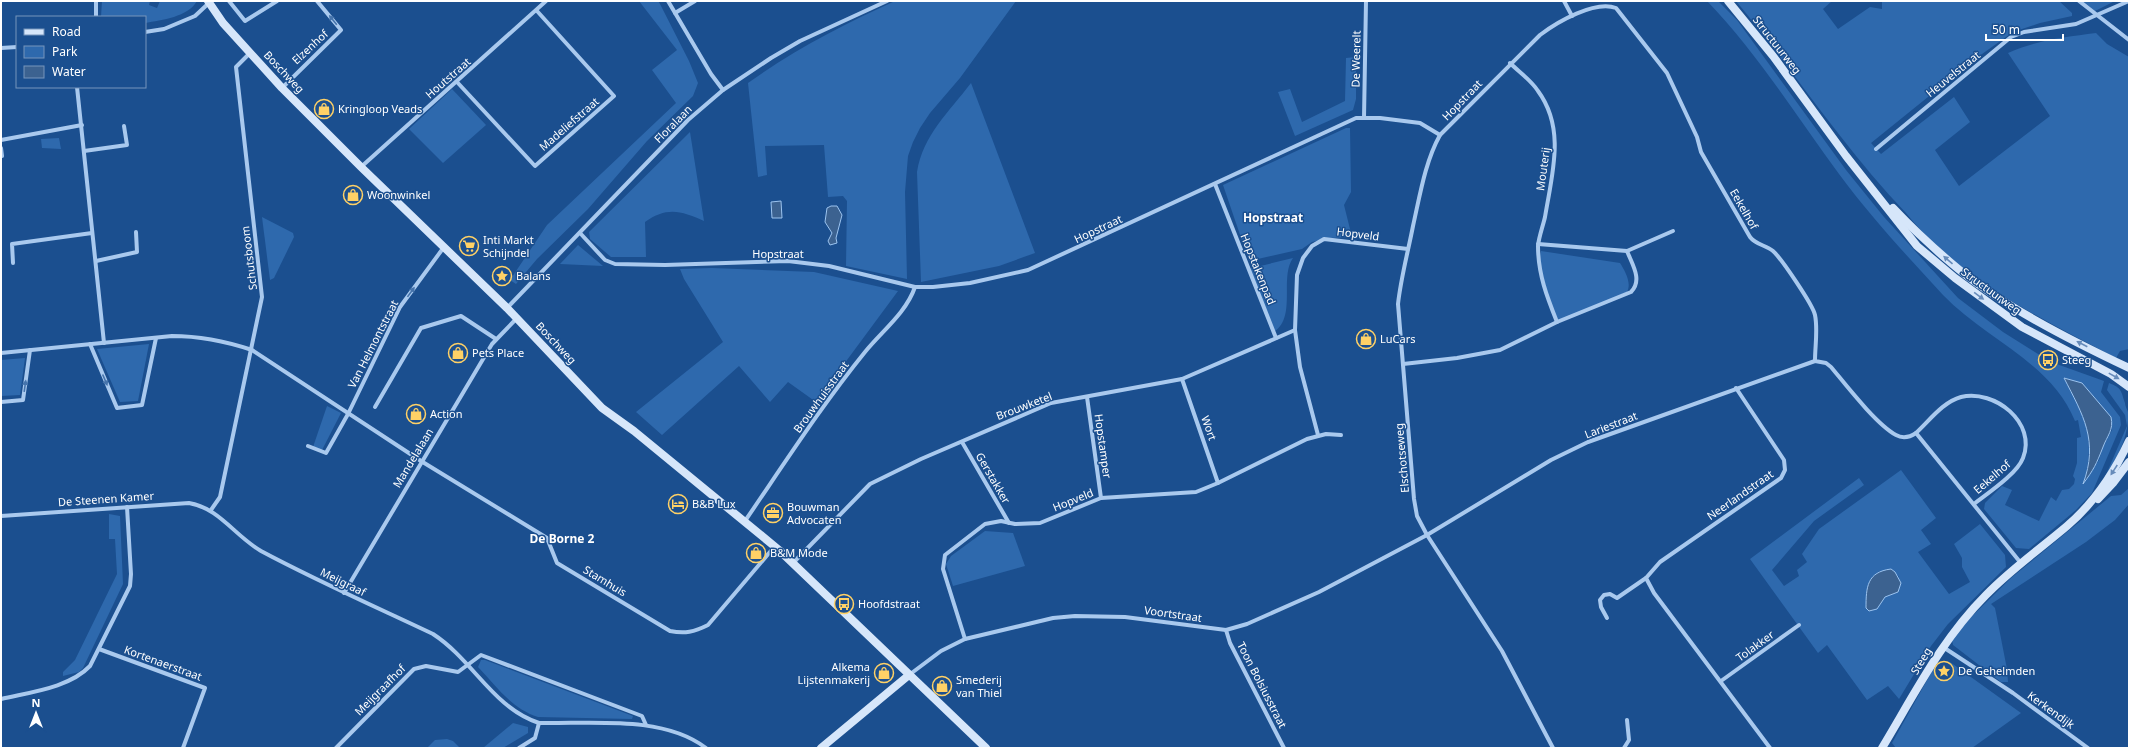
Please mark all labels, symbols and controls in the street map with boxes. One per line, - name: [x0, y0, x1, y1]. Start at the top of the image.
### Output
- street label: Structuurweg: [1750, 12, 1805, 77]
- one-way arrow: [329, 15, 338, 26]
- legend: [16, 16, 146, 88]
- scale bar: [1986, 16, 2063, 42]
- text: 50 m: [1992, 21, 2020, 38]
- text: Road: [52, 23, 81, 40]
- street label: Elzenhof: [288, 25, 332, 67]
- street label: De Weerelt: [1348, 30, 1363, 88]
- text: Park: [52, 43, 78, 60]
- street label: Boschweg: [261, 47, 308, 96]
- street label: Heuvelstraat: [1922, 47, 1983, 100]
- street label: Houtstraat: [422, 54, 474, 101]
- text: Water: [52, 63, 86, 80]
- street label: Hopstraat: [1438, 76, 1485, 123]
- street label: Madeliefstraat: [536, 93, 602, 154]
- shop icon: Kringloop Veads: [313, 98, 335, 120]
- place label: Kringloop Veads: [338, 101, 422, 116]
- street label: Floralaan: [650, 101, 695, 146]
- street label: Mouterij: [1532, 146, 1553, 192]
- shop icon: Woonwinkel: [342, 184, 364, 206]
- street label: Eekelhof: [1727, 186, 1763, 233]
- place label: Woonwinkel: [367, 187, 430, 202]
- district label: Hopstraat: [1243, 209, 1303, 226]
- street label: Hopstraat: [1071, 211, 1124, 246]
- street label: Hopveld: [1336, 223, 1380, 244]
- street label: Schutsboom: [237, 225, 260, 291]
- street label: Hopstakenpad: [1237, 231, 1280, 307]
- place label: Inti Markt Schijndel: [483, 232, 534, 260]
- supermarket icon: Inti Markt Schijndel: [458, 235, 480, 257]
- street label: Hopstraat: [752, 246, 804, 261]
- one-way arrow: [1943, 256, 1953, 265]
- street label: Structuurweg: [1958, 264, 2024, 317]
- place icon: Balans: [491, 265, 513, 287]
- place label: Balans: [516, 268, 550, 283]
- one-way arrow: [407, 287, 415, 298]
- one-way arrow: [1974, 292, 1985, 300]
- street label: Van Helmontstraat: [344, 297, 401, 390]
- street label: Boschweg: [533, 318, 580, 367]
- shop icon: LuCars: [1355, 328, 1377, 350]
- place label: LuCars: [1380, 331, 1416, 346]
- one-way arrow: [2076, 341, 2087, 347]
- shop icon: Pets Place: [447, 342, 469, 364]
- place label: Pets Place: [472, 345, 524, 360]
- bus stop icon: Steeg: [2037, 349, 2059, 371]
- place label: Steeg: [2062, 352, 2091, 367]
- street label: Brouwhuisstraat: [790, 358, 852, 436]
- one-way arrow: [2108, 373, 2120, 380]
- one-way arrow: [103, 375, 109, 387]
- one-way arrow: [22, 380, 28, 392]
- street label: Brouwketel: [994, 388, 1054, 423]
- shop icon: Action: [405, 403, 427, 425]
- place label: Action: [430, 406, 463, 421]
- street label: Lariestraat: [1582, 408, 1639, 441]
- street label: Hopstamper: [1092, 413, 1115, 479]
- street label: Wort: [1198, 413, 1221, 442]
- street label: Elschotseweg: [1391, 423, 1412, 493]
- street label: Mandelalaan: [389, 425, 436, 490]
- street label: Gerstakker: [973, 449, 1014, 506]
- street label: Eekelhof: [1970, 456, 2014, 497]
- one-way arrow: [2110, 465, 2117, 476]
- street label: Neerlandstraat: [1704, 466, 1776, 523]
- street label: Hopveld: [1050, 485, 1095, 514]
- street label: De Steenen Kamer: [57, 488, 155, 509]
- hotel icon: B&B Lux: [667, 493, 689, 515]
- place label: B&B Lux: [692, 496, 736, 511]
- place label: Bouwman Advocaten: [787, 499, 841, 527]
- office icon: Bouwman Advocaten: [762, 502, 784, 524]
- district label: De Borne 2: [530, 530, 595, 547]
- shop icon: B&M Mode: [745, 542, 767, 564]
- place label: B&M Mode: [770, 545, 828, 560]
- street label: Stamhuis: [581, 562, 630, 599]
- street label: Meijgraaf: [318, 564, 370, 600]
- bus stop icon: Hoofdstraat: [833, 593, 855, 615]
- place label: Hoofdstraat: [858, 596, 920, 611]
- street label: Voortstraat: [1143, 602, 1203, 625]
- street label: Tolakker: [1733, 626, 1777, 664]
- street label: Toon Bolsiusstraat: [1234, 639, 1291, 731]
- street label: Kortenaerstraat: [122, 641, 204, 684]
- street label: Steeg: [1907, 644, 1935, 677]
- place label: Alkema Lijstenmakerij: [798, 659, 870, 687]
- street label: Meijgraafhof: [351, 660, 409, 718]
- place icon: De Gehelmden: [1933, 660, 1955, 682]
- shop icon: Alkema Lijstenmakerij: [873, 662, 895, 684]
- place label: De Gehelmden: [1958, 663, 2035, 678]
- place label: Smederij van Thiel: [956, 672, 1002, 700]
- shop icon: Smederij van Thiel: [931, 675, 953, 697]
- street label: Kerkendijk: [2025, 687, 2078, 732]
- north arrow: [16, 693, 56, 733]
- text: N: [32, 695, 40, 710]

